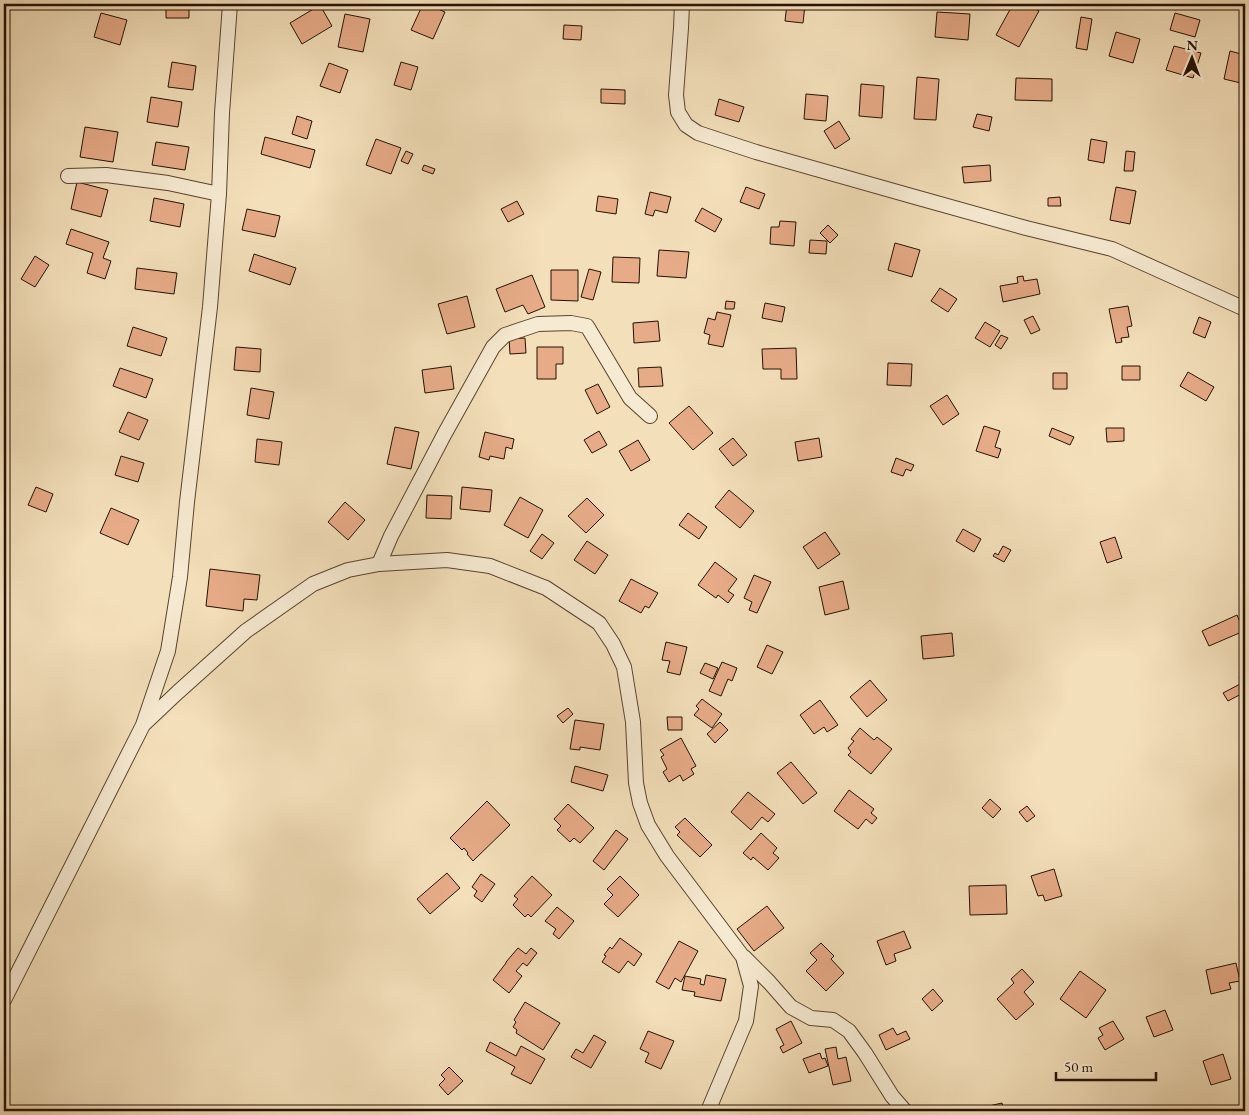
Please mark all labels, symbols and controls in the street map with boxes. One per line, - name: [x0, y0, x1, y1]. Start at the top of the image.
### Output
- north arrow: [1166, 32, 1216, 82]
- text: N: [1186, 36, 1199, 54]
- scale bar: [1056, 1050, 1156, 1082]
- text: 50 m: [1064, 1057, 1093, 1076]

